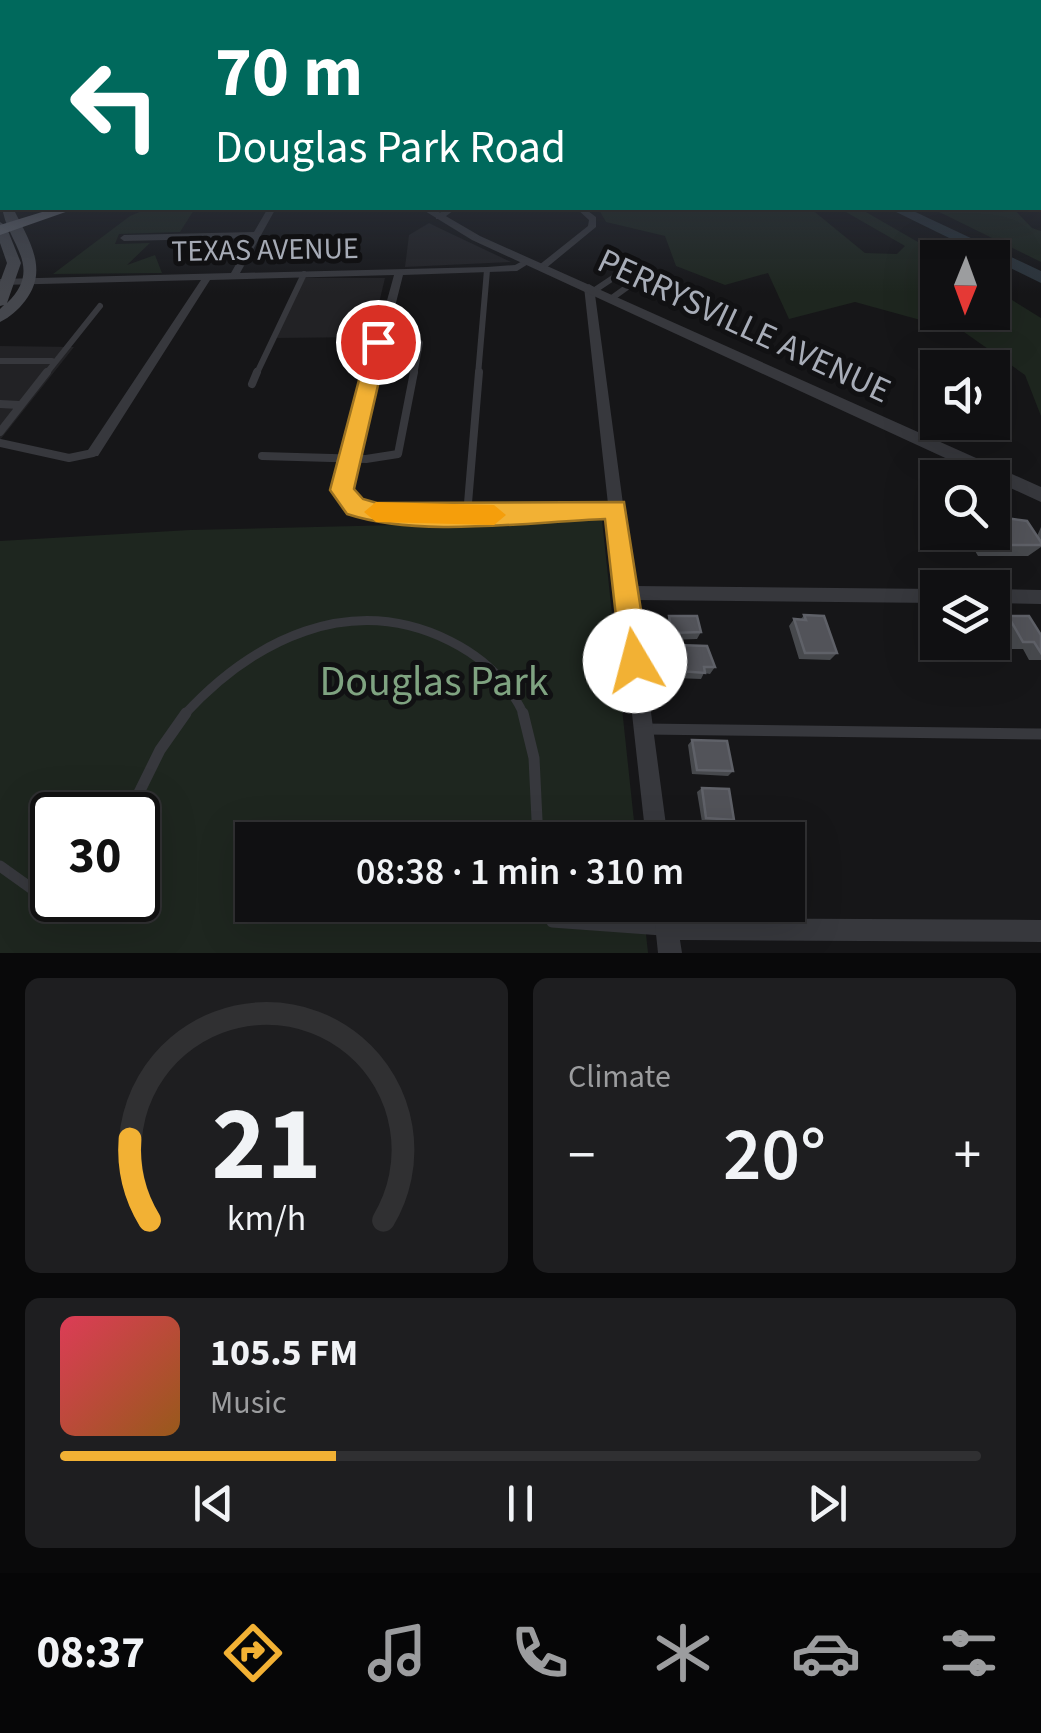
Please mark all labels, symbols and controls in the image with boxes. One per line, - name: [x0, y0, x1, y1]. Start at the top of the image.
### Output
- text: 70 m: [215, 23, 363, 123]
- icon: left: [50, 40, 180, 170]
- text: Douglas Park Road: [215, 116, 566, 180]
- street label: TEXAS AVENUE: [171, 227, 359, 273]
- street label: PERRYSVILLE AVENUE: [589, 236, 899, 416]
- north arrow: [920, 240, 1010, 330]
- map controls: [920, 240, 1010, 660]
- pin: [336, 300, 421, 385]
- icon: arrive: [351, 315, 406, 370]
- button: sound: [920, 350, 1010, 440]
- button: search: [920, 460, 1010, 550]
- button: layers: [920, 570, 1010, 660]
- position arrow: [583, 609, 687, 713]
- park label: Douglas Park: [320, 652, 549, 712]
- speed limit sign: 30: [30, 792, 160, 922]
- text: 08:38 · 1 min · 310 m: [356, 845, 684, 899]
- text: Climate: [568, 1054, 671, 1100]
- text: 21: [212, 1072, 321, 1220]
- text: 20°: [723, 1102, 826, 1209]
- text: −: [568, 1117, 595, 1195]
- text: +: [954, 1117, 981, 1195]
- text: km/h: [227, 1193, 306, 1244]
- text: 105.5 FM: [210, 1326, 358, 1380]
- text: Music: [210, 1380, 287, 1426]
- icon: previous: [186, 1476, 241, 1531]
- icon: pause: [493, 1476, 548, 1531]
- icon: next: [800, 1476, 855, 1531]
- icon: directions: [218, 1618, 288, 1688]
- icon: music: [362, 1618, 432, 1688]
- icon: phone: [505, 1618, 575, 1688]
- icon: climate: [648, 1618, 718, 1688]
- icon: car: [791, 1618, 861, 1688]
- icon: filters: [934, 1618, 1004, 1688]
- text: 08:37: [37, 1621, 145, 1685]

